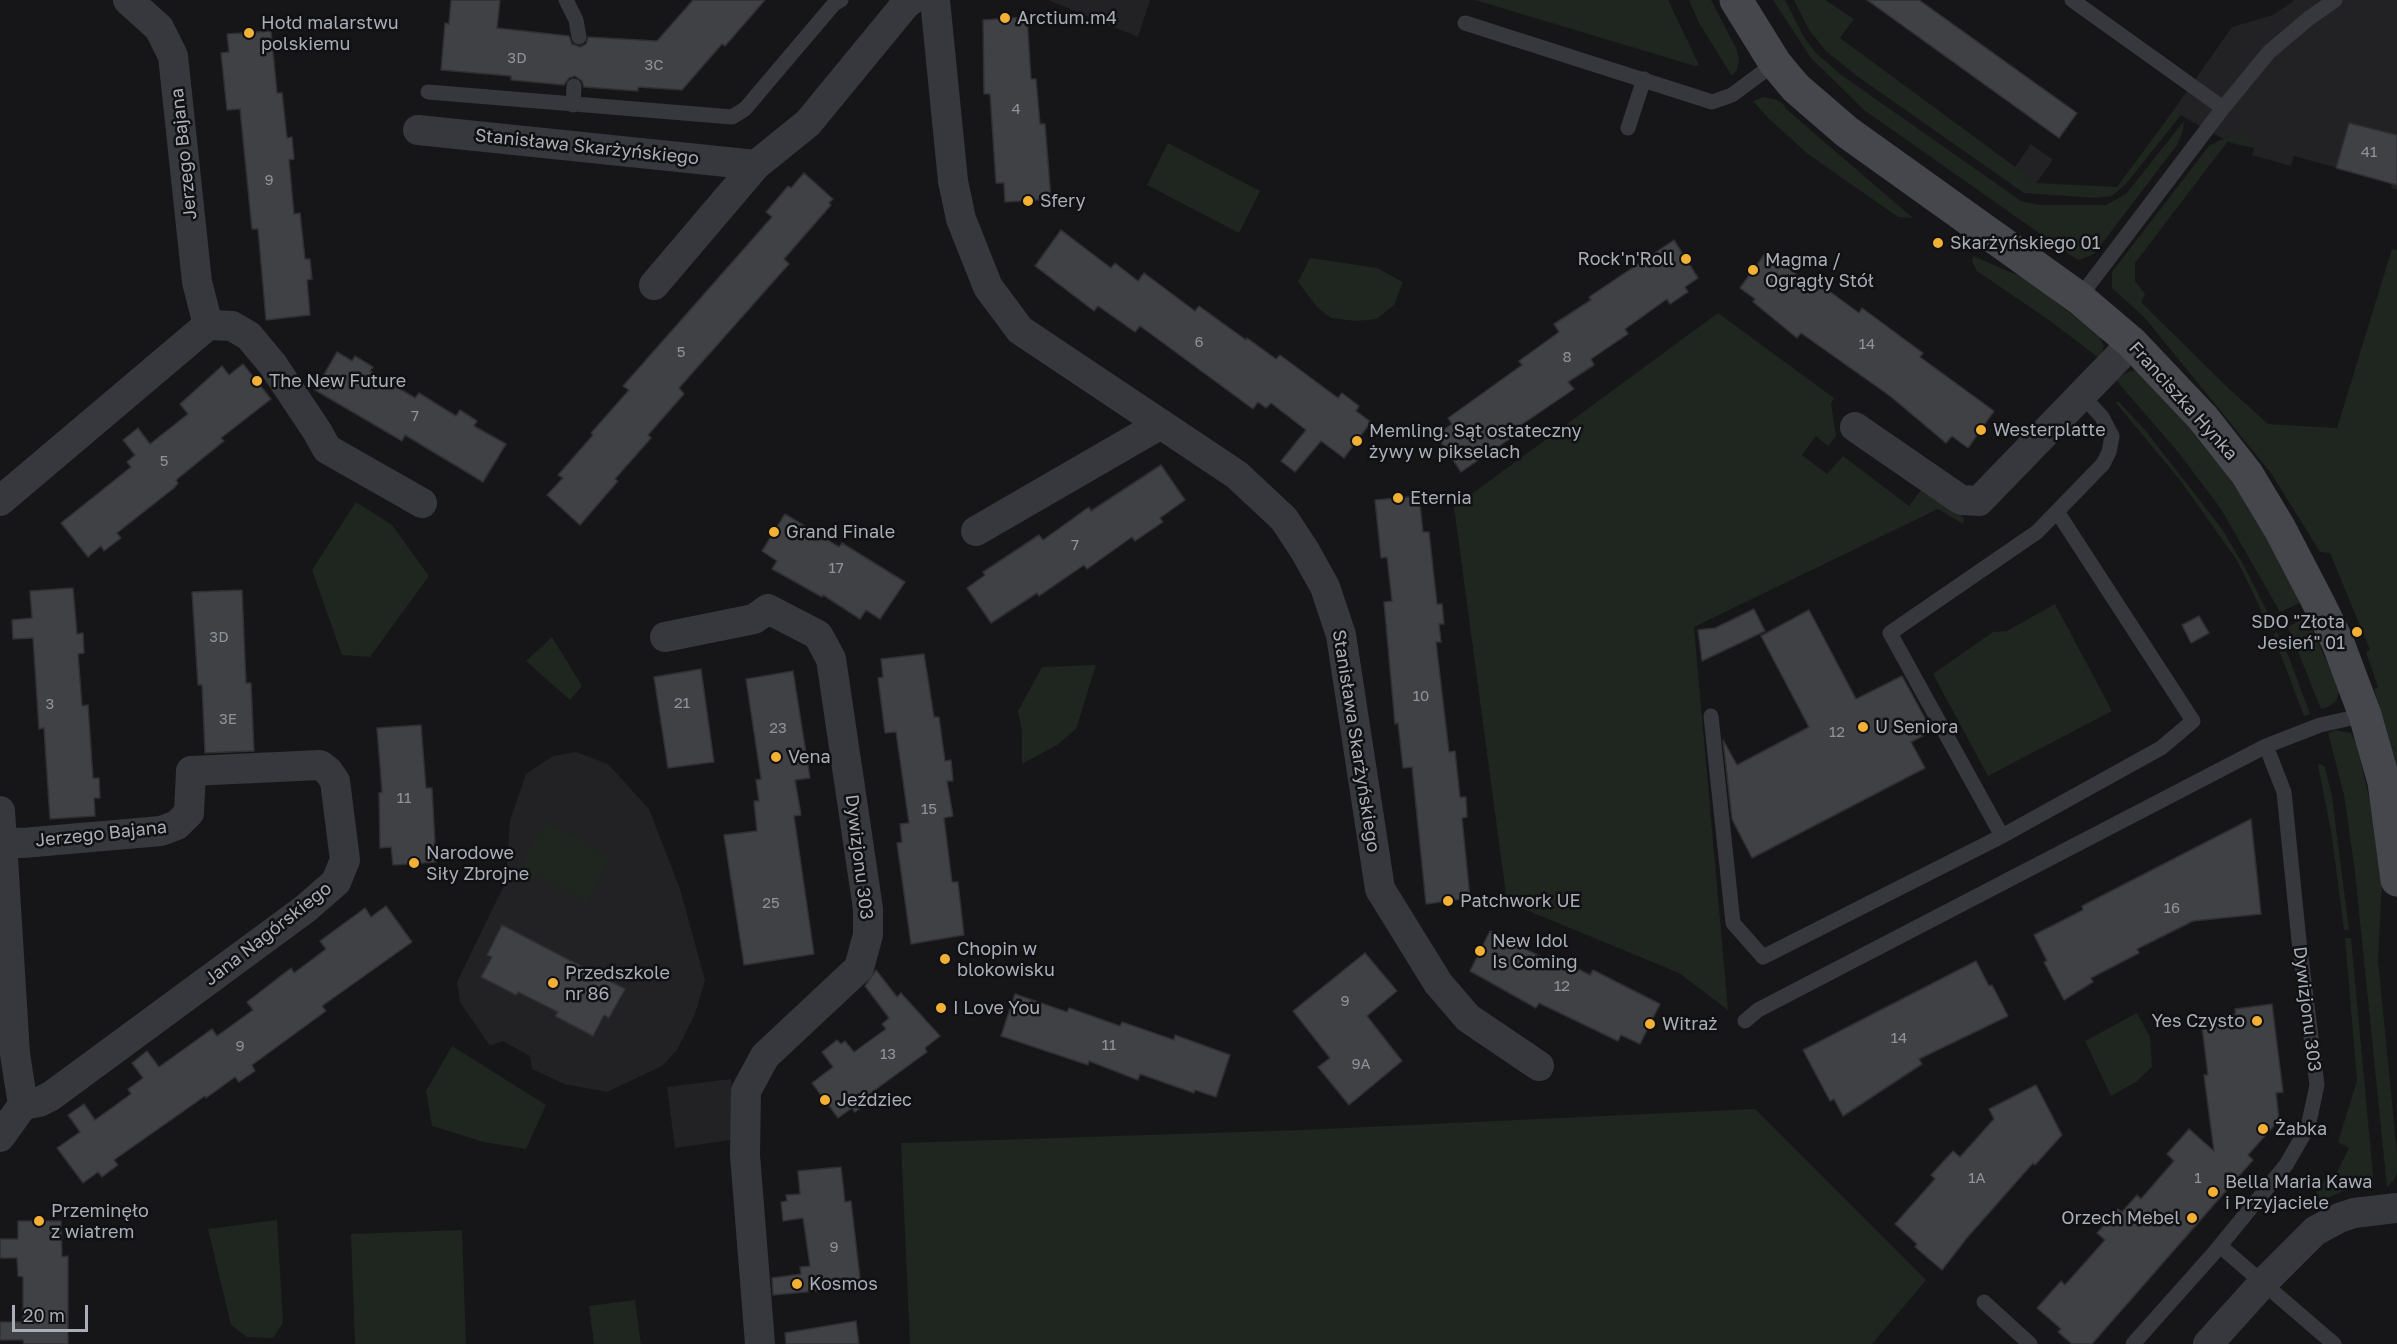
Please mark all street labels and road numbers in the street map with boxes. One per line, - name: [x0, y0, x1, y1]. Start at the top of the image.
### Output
- street label: Jerzego Bajana: [166, 87, 202, 221]
- street label: Stanisława Skarżyńskiego: [474, 124, 700, 170]
- street label: Franciszka Hynka: [2124, 337, 2242, 465]
- street label: Stanisława Skarżyńskiego: [1328, 628, 1384, 854]
- street label: Dywizjonu 303: [841, 793, 877, 921]
- street label: Jerzego Bajana: [34, 816, 168, 852]
- street label: Jana Nagórskiego: [200, 878, 336, 990]
- street label: Dywizjonu 303: [2289, 945, 2325, 1073]

